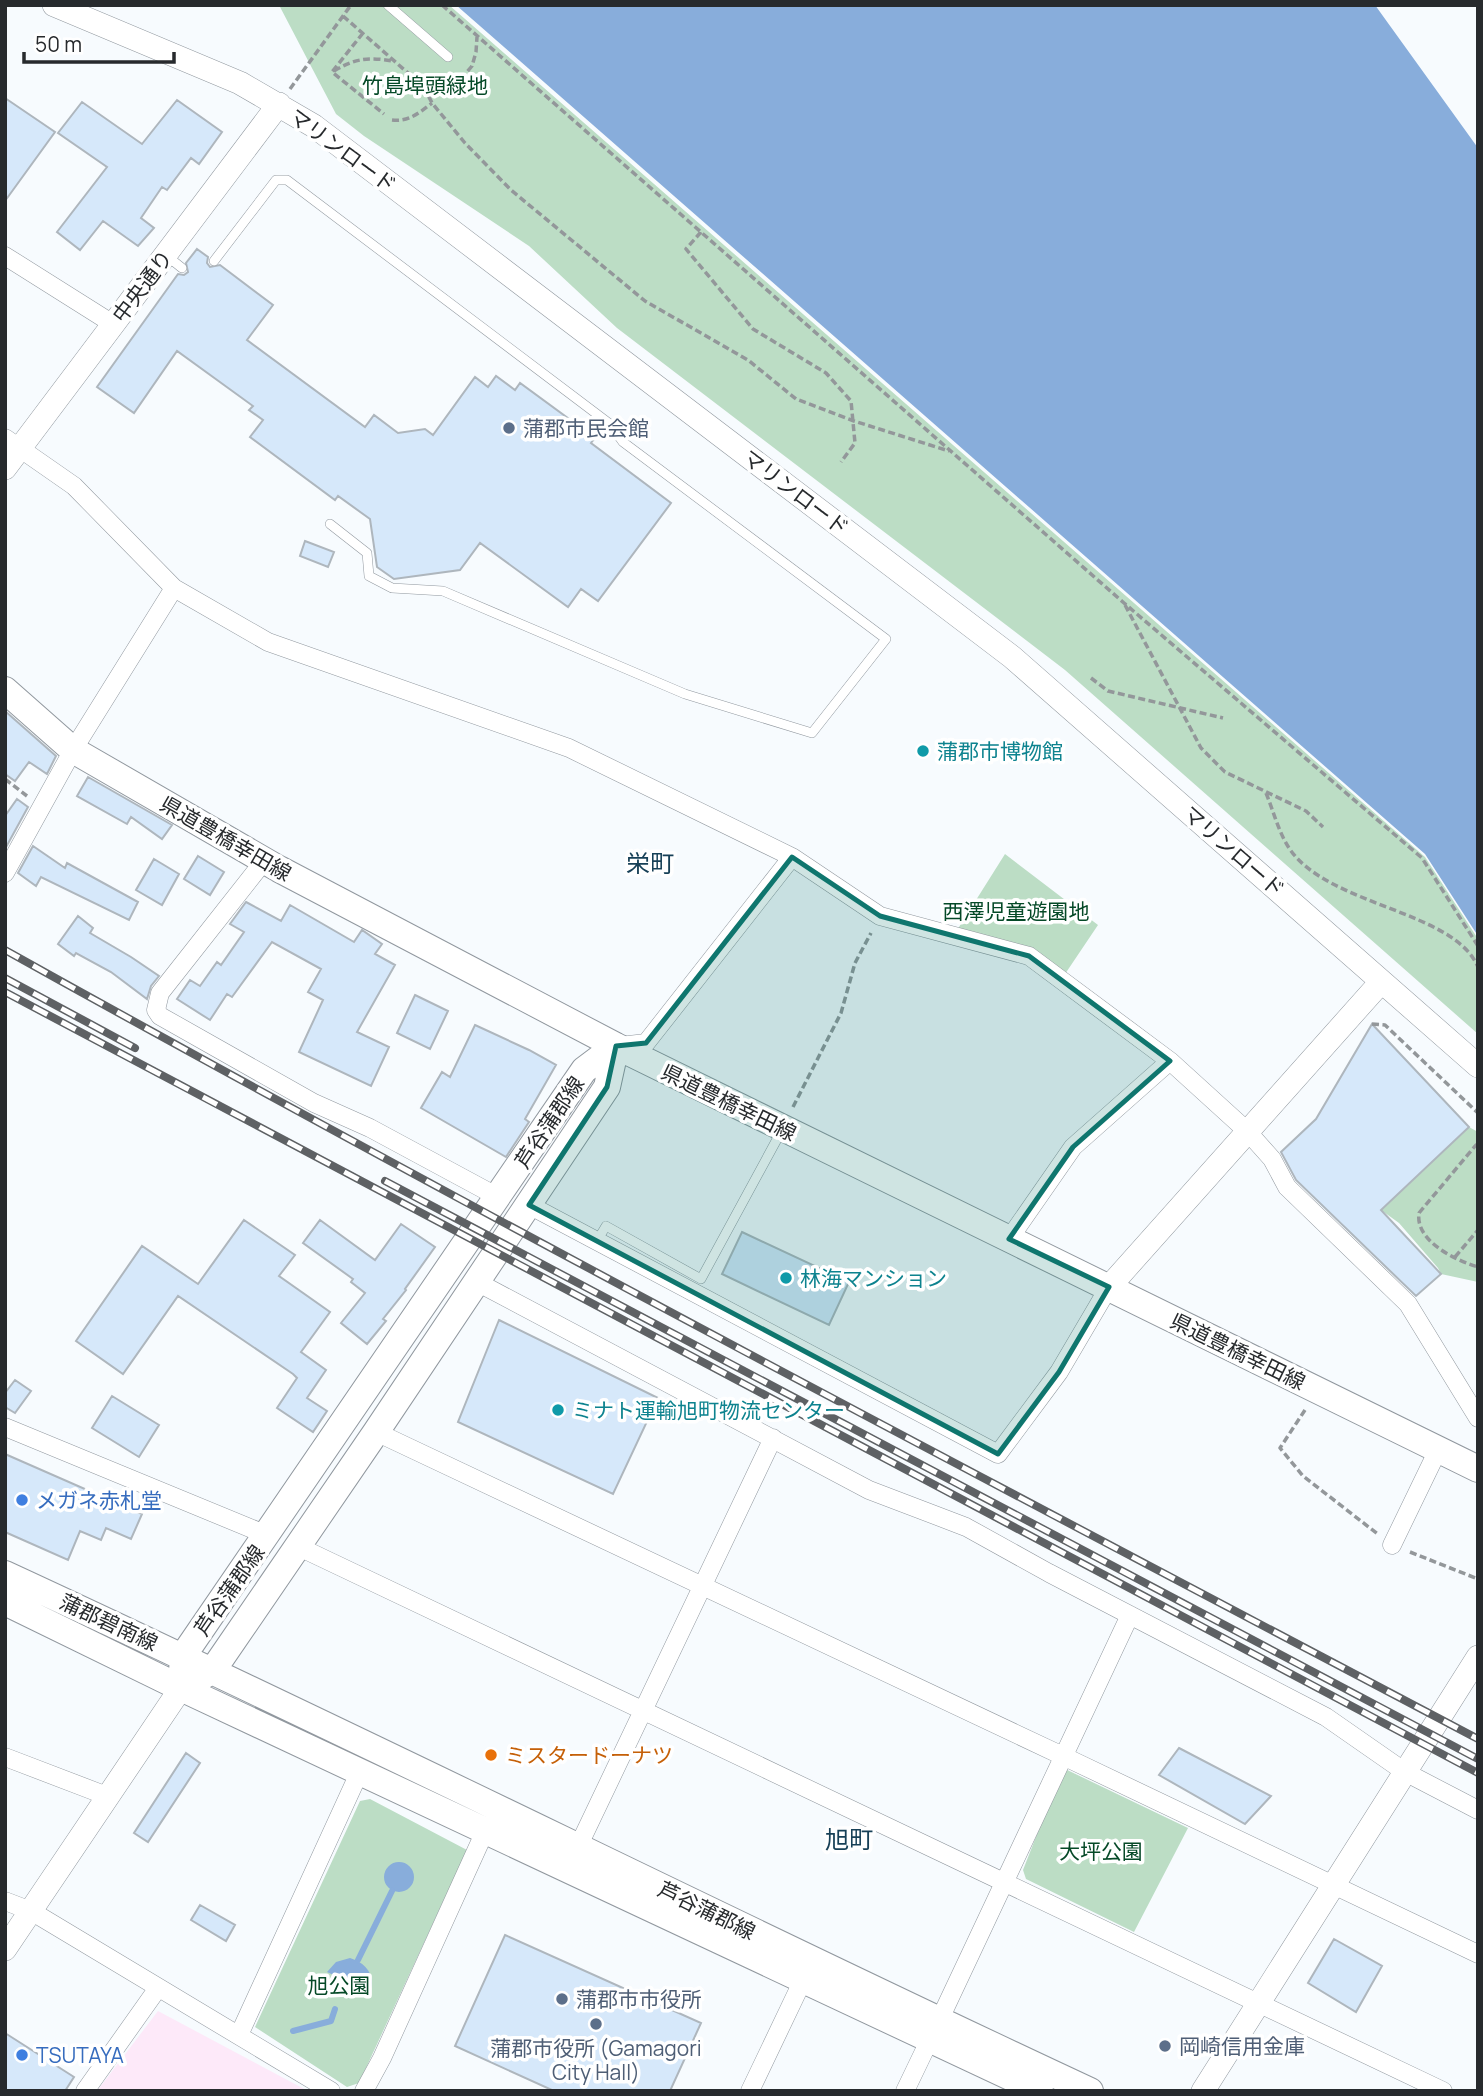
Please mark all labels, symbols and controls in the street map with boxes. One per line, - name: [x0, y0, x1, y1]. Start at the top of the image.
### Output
- scale bar: [24, 21, 175, 65]
- text: 50 m: [35, 30, 82, 58]
- park label: 竹島埠頭緑地: [362, 71, 488, 99]
- street label: マリンロード: [284, 102, 402, 198]
- street label: 中央通り: [106, 244, 178, 328]
- place label: 蒲郡市民会館: [523, 414, 649, 442]
- marker: 蒲郡市民会館: [501, 420, 517, 436]
- street label: マリンロード: [737, 443, 855, 541]
- place label: 蒲郡市博物館: [937, 737, 1063, 765]
- marker: 蒲郡市博物館: [915, 743, 931, 759]
- street label: 県道豊橋幸田線: [155, 789, 297, 887]
- street label: マリンロード: [1177, 799, 1291, 903]
- district label: 栄町: [626, 846, 674, 879]
- park label: 西澤児童遊園地: [943, 897, 1090, 925]
- street label: 県道豊橋幸田線: [657, 1057, 801, 1147]
- street label: 芦谷蒲郡線: [508, 1071, 590, 1173]
- place label: 林海マンション: [800, 1264, 947, 1292]
- marker: 林海マンション: [778, 1270, 794, 1286]
- street label: 県道豊橋幸田線: [1166, 1306, 1310, 1396]
- place label: ミナト運輸旭町物流センター: [572, 1396, 845, 1424]
- marker: ミナト運輸旭町物流センター: [550, 1402, 566, 1418]
- place label: メガネ赤札堂: [36, 1486, 162, 1514]
- marker: メガネ赤札堂: [14, 1492, 30, 1508]
- street label: 芦谷蒲郡線: [187, 1539, 271, 1641]
- street label: 蒲郡碧南線: [56, 1587, 162, 1657]
- place label: ミスタードーナツ: [505, 1741, 673, 1769]
- marker: ミスタードーナツ: [483, 1747, 499, 1763]
- district label: 旭町: [825, 1822, 873, 1855]
- park label: 大坪公園: [1059, 1837, 1143, 1865]
- street label: 芦谷蒲郡線: [654, 1874, 760, 1946]
- park label: 旭公園: [308, 1971, 371, 1999]
- place label: 蒲郡市市役所: [576, 1985, 702, 2013]
- marker: 蒲郡市市役所: [554, 1991, 570, 2007]
- marker: 蒲郡市役所 (Gamagori City Hall): [588, 2016, 604, 2032]
- place label: 岡崎信用金庫: [1179, 2032, 1305, 2060]
- place label: 蒲郡市役所 (Gamagori City Hall): [490, 2034, 702, 2086]
- marker: 岡崎信用金庫: [1157, 2038, 1173, 2054]
- place label: TSUTAYA: [36, 2041, 124, 2069]
- marker: TSUTAYA: [14, 2047, 30, 2063]

